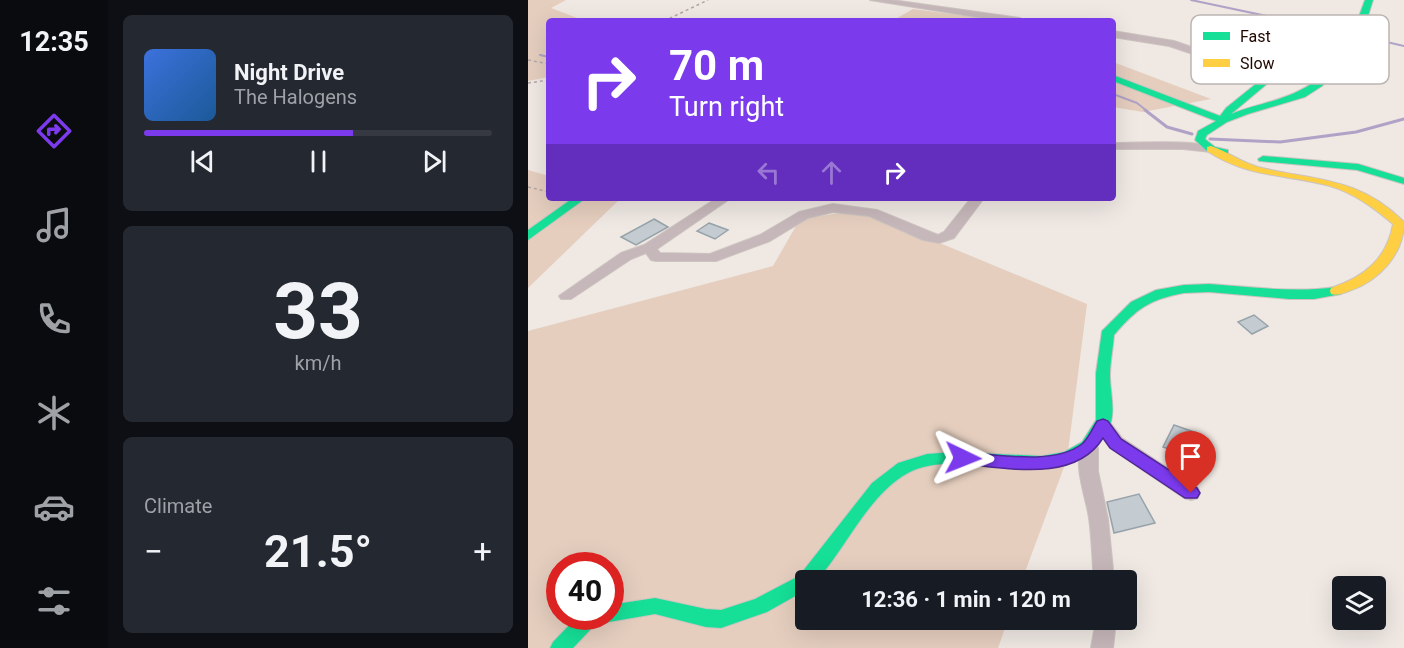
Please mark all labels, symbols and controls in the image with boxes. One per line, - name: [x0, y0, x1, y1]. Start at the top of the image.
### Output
- legend: [1191, 15, 1389, 84]
- text: 12:35: [19, 26, 89, 58]
- text: Fast: [1240, 27, 1271, 46]
- text: 70 m: [669, 41, 764, 90]
- icon: right: [570, 42, 648, 120]
- text: Slow: [1240, 54, 1275, 73]
- text: Night Drive: [234, 60, 344, 85]
- text: The Halogens: [234, 85, 357, 109]
- text: Turn right: [669, 91, 784, 123]
- icon: directions: [33, 110, 75, 152]
- icon: previous: [186, 145, 219, 178]
- icon: pause: [302, 145, 335, 178]
- icon: next: [418, 145, 451, 178]
- icon: left: [752, 156, 785, 189]
- icon: ahead: [815, 156, 848, 189]
- icon: right: [878, 156, 911, 189]
- icon: music: [33, 204, 75, 246]
- text: 33: [273, 266, 363, 357]
- icon: phone: [33, 298, 75, 340]
- text: km/h: [295, 351, 341, 375]
- icon: climate: [33, 392, 75, 434]
- position arrow: [931, 426, 995, 490]
- pin: [1165, 431, 1216, 493]
- icon: arrive: [1174, 440, 1207, 473]
- icon: car: [33, 486, 75, 528]
- text: Climate: [144, 494, 212, 518]
- text: 21.5°: [264, 525, 372, 578]
- text: −: [144, 532, 163, 571]
- text: +: [473, 532, 492, 571]
- speed limit sign: 40: [546, 552, 624, 630]
- map controls: [1332, 576, 1386, 630]
- button: layers: [1332, 576, 1386, 630]
- icon: filters: [33, 580, 75, 622]
- text: 12:36 · 1 min · 120 m: [861, 587, 1071, 612]

